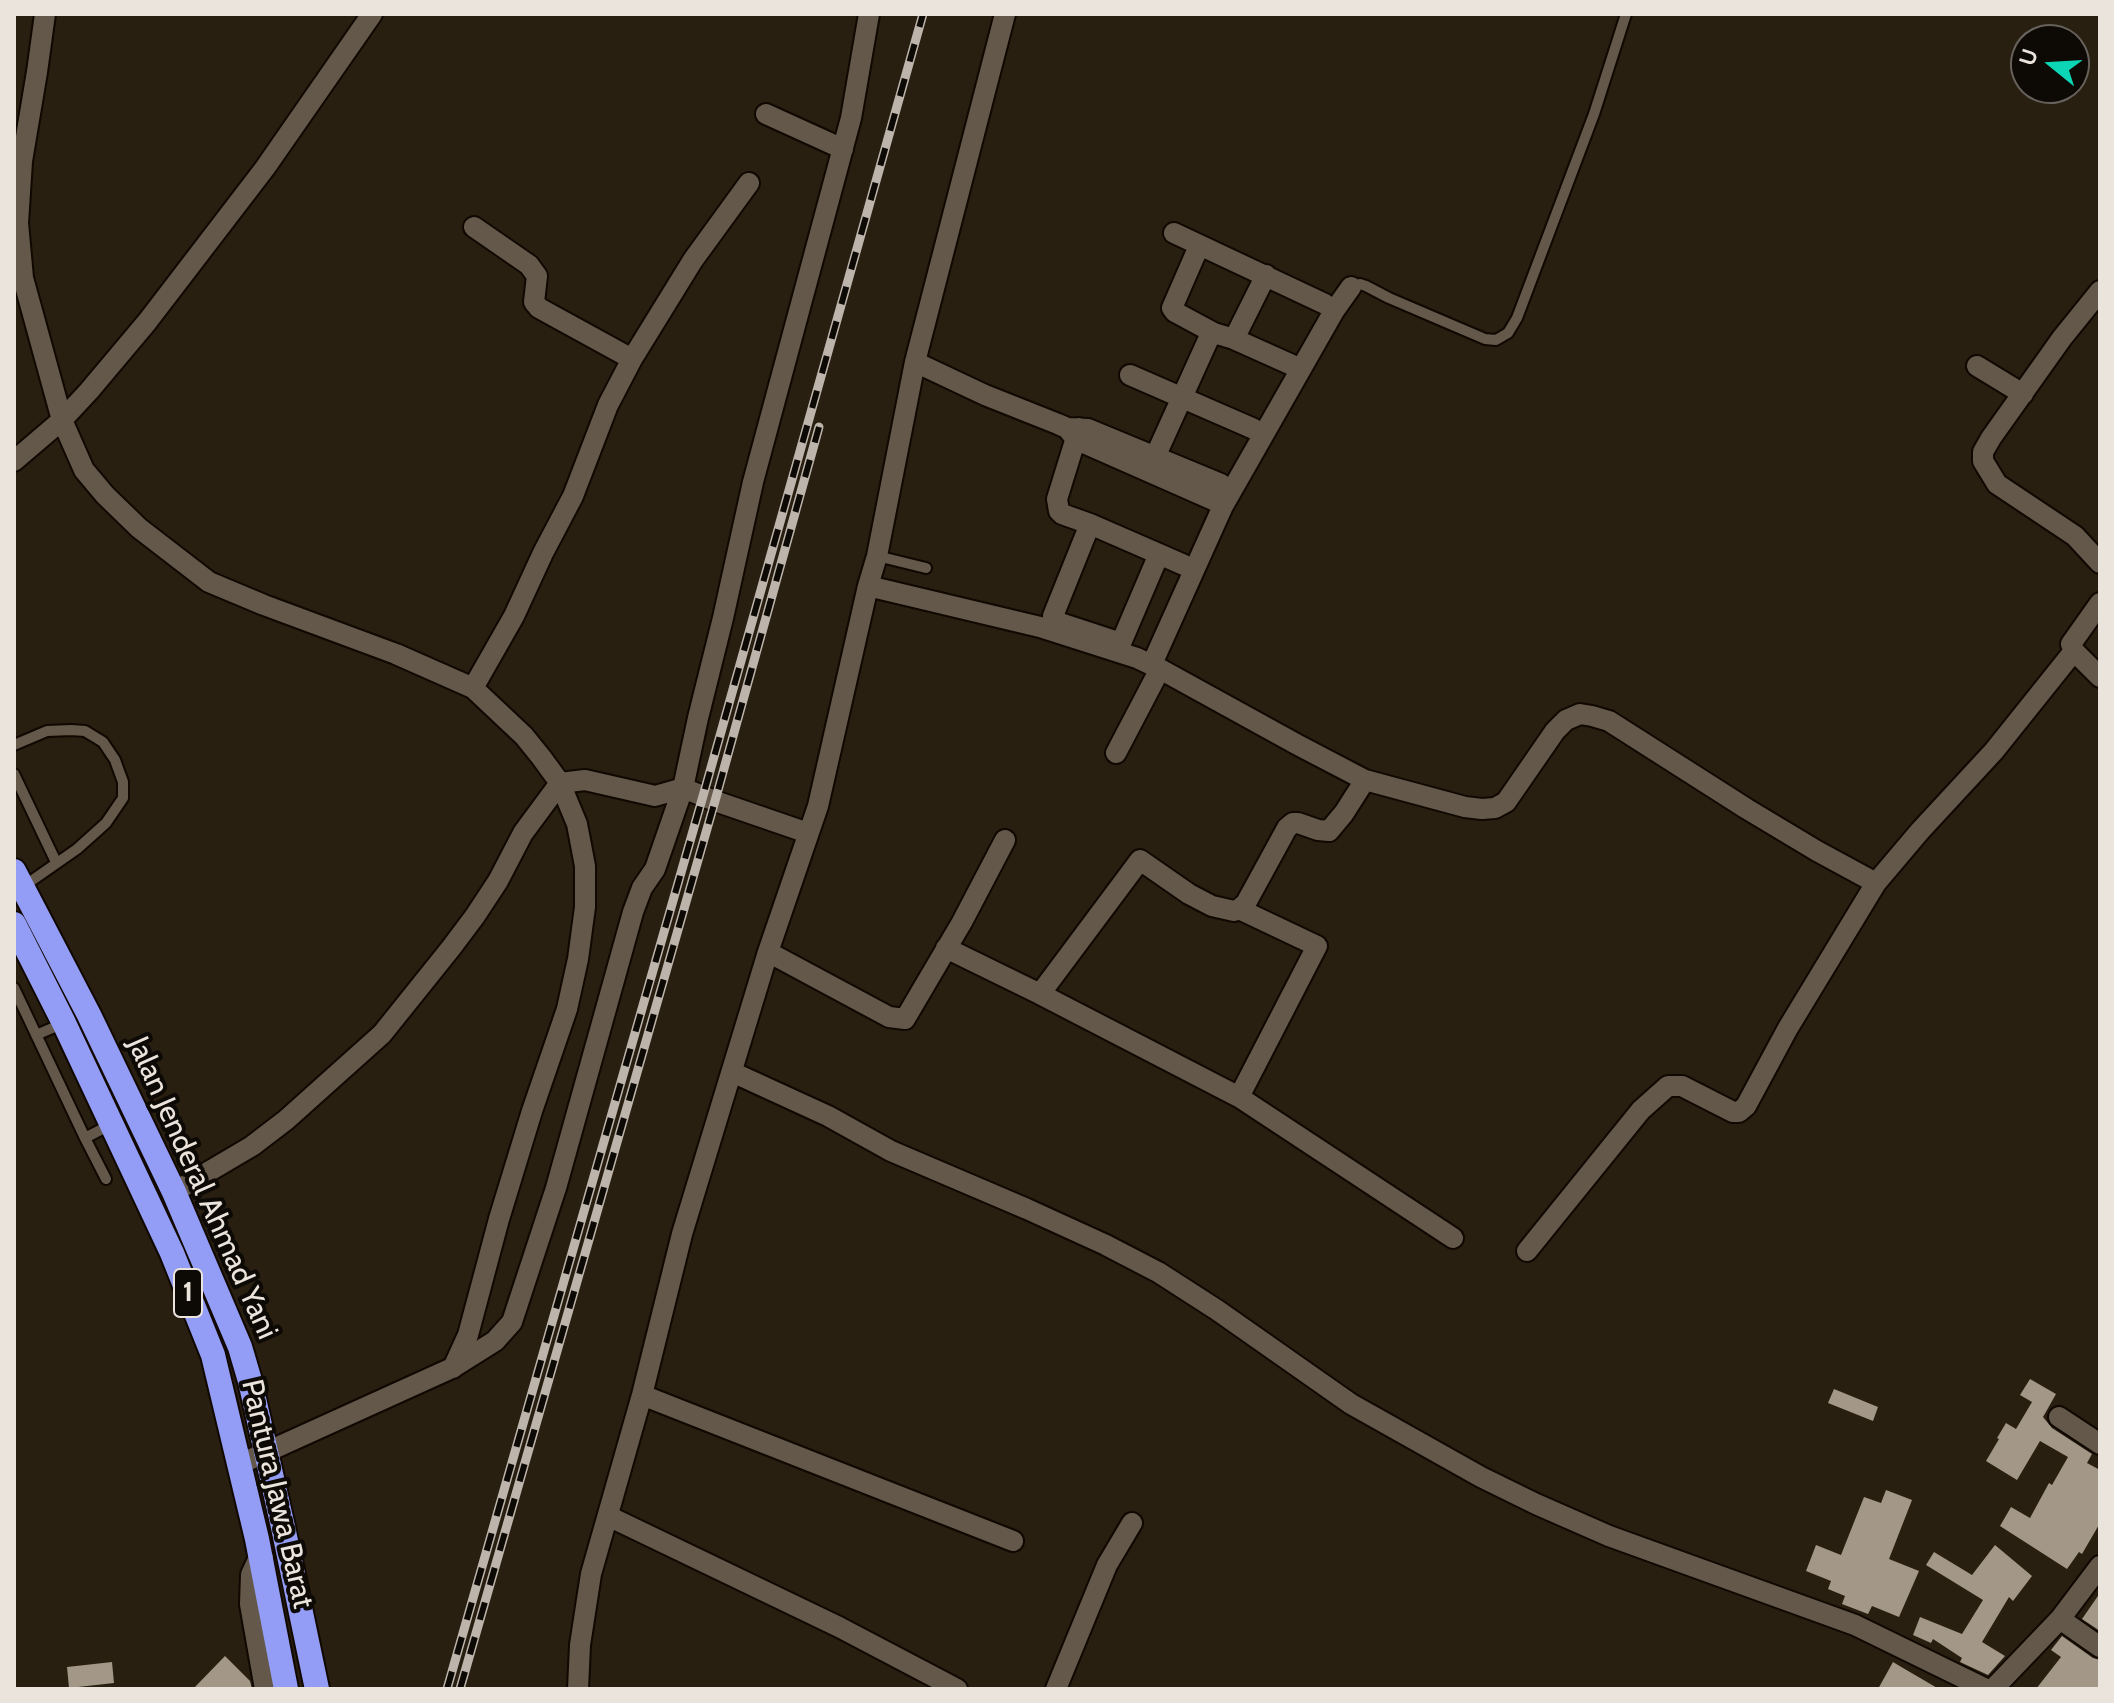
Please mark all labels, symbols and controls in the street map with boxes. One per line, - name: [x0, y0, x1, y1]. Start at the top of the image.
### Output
- north arrow: [2010, 24, 2090, 104]
- text: U: [2013, 45, 2044, 69]
- street label: Jalan Jenderal Ahmad Yani: [119, 1031, 285, 1345]
- road number: 1: [174, 1269, 202, 1317]
- street label: Pantura Jawa Barat: [233, 1376, 321, 1612]

